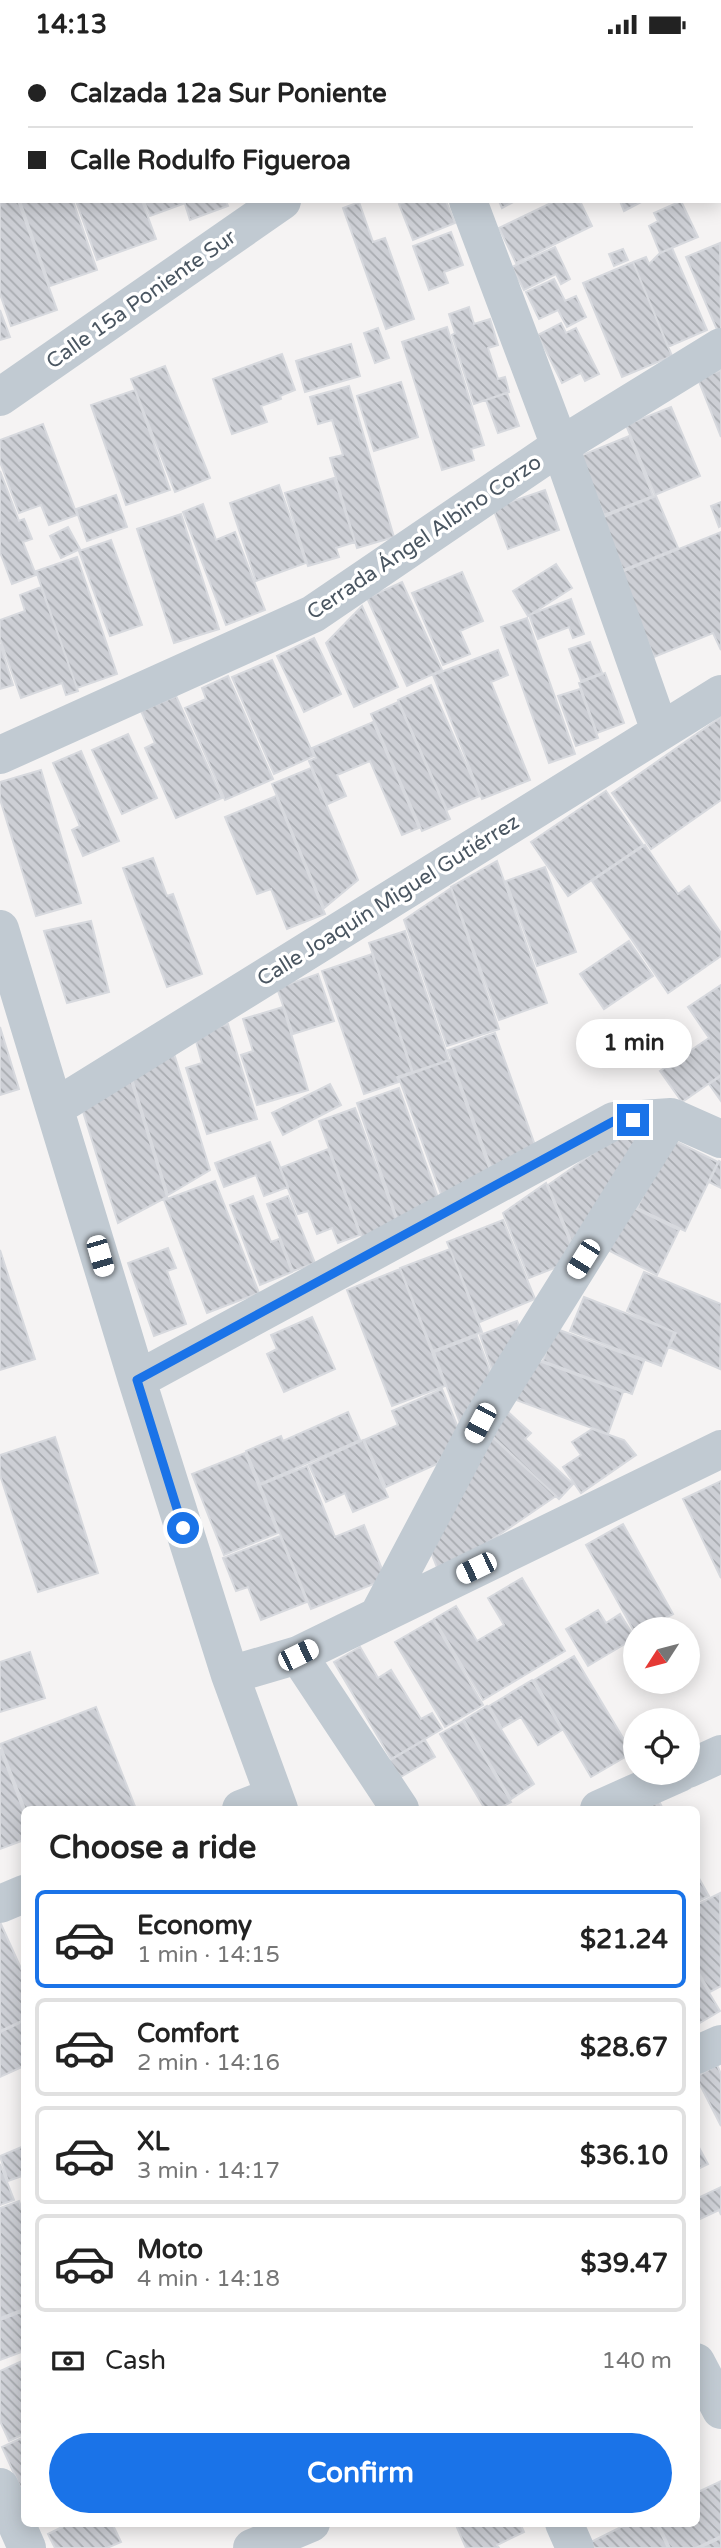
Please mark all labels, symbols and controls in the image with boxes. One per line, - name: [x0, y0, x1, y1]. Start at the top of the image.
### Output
- text: 14:13: [35, 9, 107, 40]
- text: Calzada 12a Sur Poniente: [70, 78, 387, 109]
- text: Calle Rodulfo Figueroa: [70, 145, 351, 176]
- street label: Calle 15a Poniente Sur: [42, 224, 241, 374]
- street label: Cerrada Ángel Albino Corzo: [302, 450, 546, 625]
- street label: Calle Joaquín Miguel Gutiérrez: [253, 809, 524, 992]
- callout: 1 min: [575, 1019, 691, 1067]
- text: 1 min: [603, 1029, 665, 1057]
- route end: [617, 1104, 649, 1136]
- car: [85, 1233, 116, 1279]
- car: [563, 1236, 604, 1282]
- car: [461, 1400, 500, 1446]
- route start: [167, 1512, 199, 1544]
- car: [453, 1549, 500, 1587]
- north arrow: [623, 1617, 700, 1694]
- map controls: [623, 1617, 700, 1785]
- car: [275, 1636, 322, 1674]
- button: locate: [623, 1708, 700, 1785]
- text: Choose a ride: [49, 1829, 256, 1867]
- icon: car: [53, 1908, 116, 1971]
- text: Economy: [137, 1910, 252, 1941]
- text: $21.24: [580, 1924, 668, 1955]
- text: 1 min · 14:15: [137, 1941, 280, 1969]
- icon: car: [53, 2016, 116, 2079]
- text: Comfort: [137, 2018, 239, 2049]
- text: $28.67: [580, 2032, 668, 2063]
- text: 2 min · 14:16: [137, 2049, 280, 2077]
- icon: car: [53, 2124, 116, 2187]
- text: XL: [137, 2126, 169, 2157]
- text: $36.10: [580, 2140, 668, 2171]
- text: 3 min · 14:17: [137, 2157, 280, 2185]
- icon: car: [53, 2232, 116, 2295]
- text: Moto: [137, 2234, 203, 2265]
- text: $39.47: [580, 2248, 668, 2279]
- text: 4 min · 14:18: [137, 2265, 280, 2293]
- icon: cash: [49, 2342, 87, 2380]
- text: Cash: [105, 2345, 166, 2376]
- text: 140 m: [602, 2347, 672, 2375]
- button: Confirm: [49, 2433, 672, 2513]

